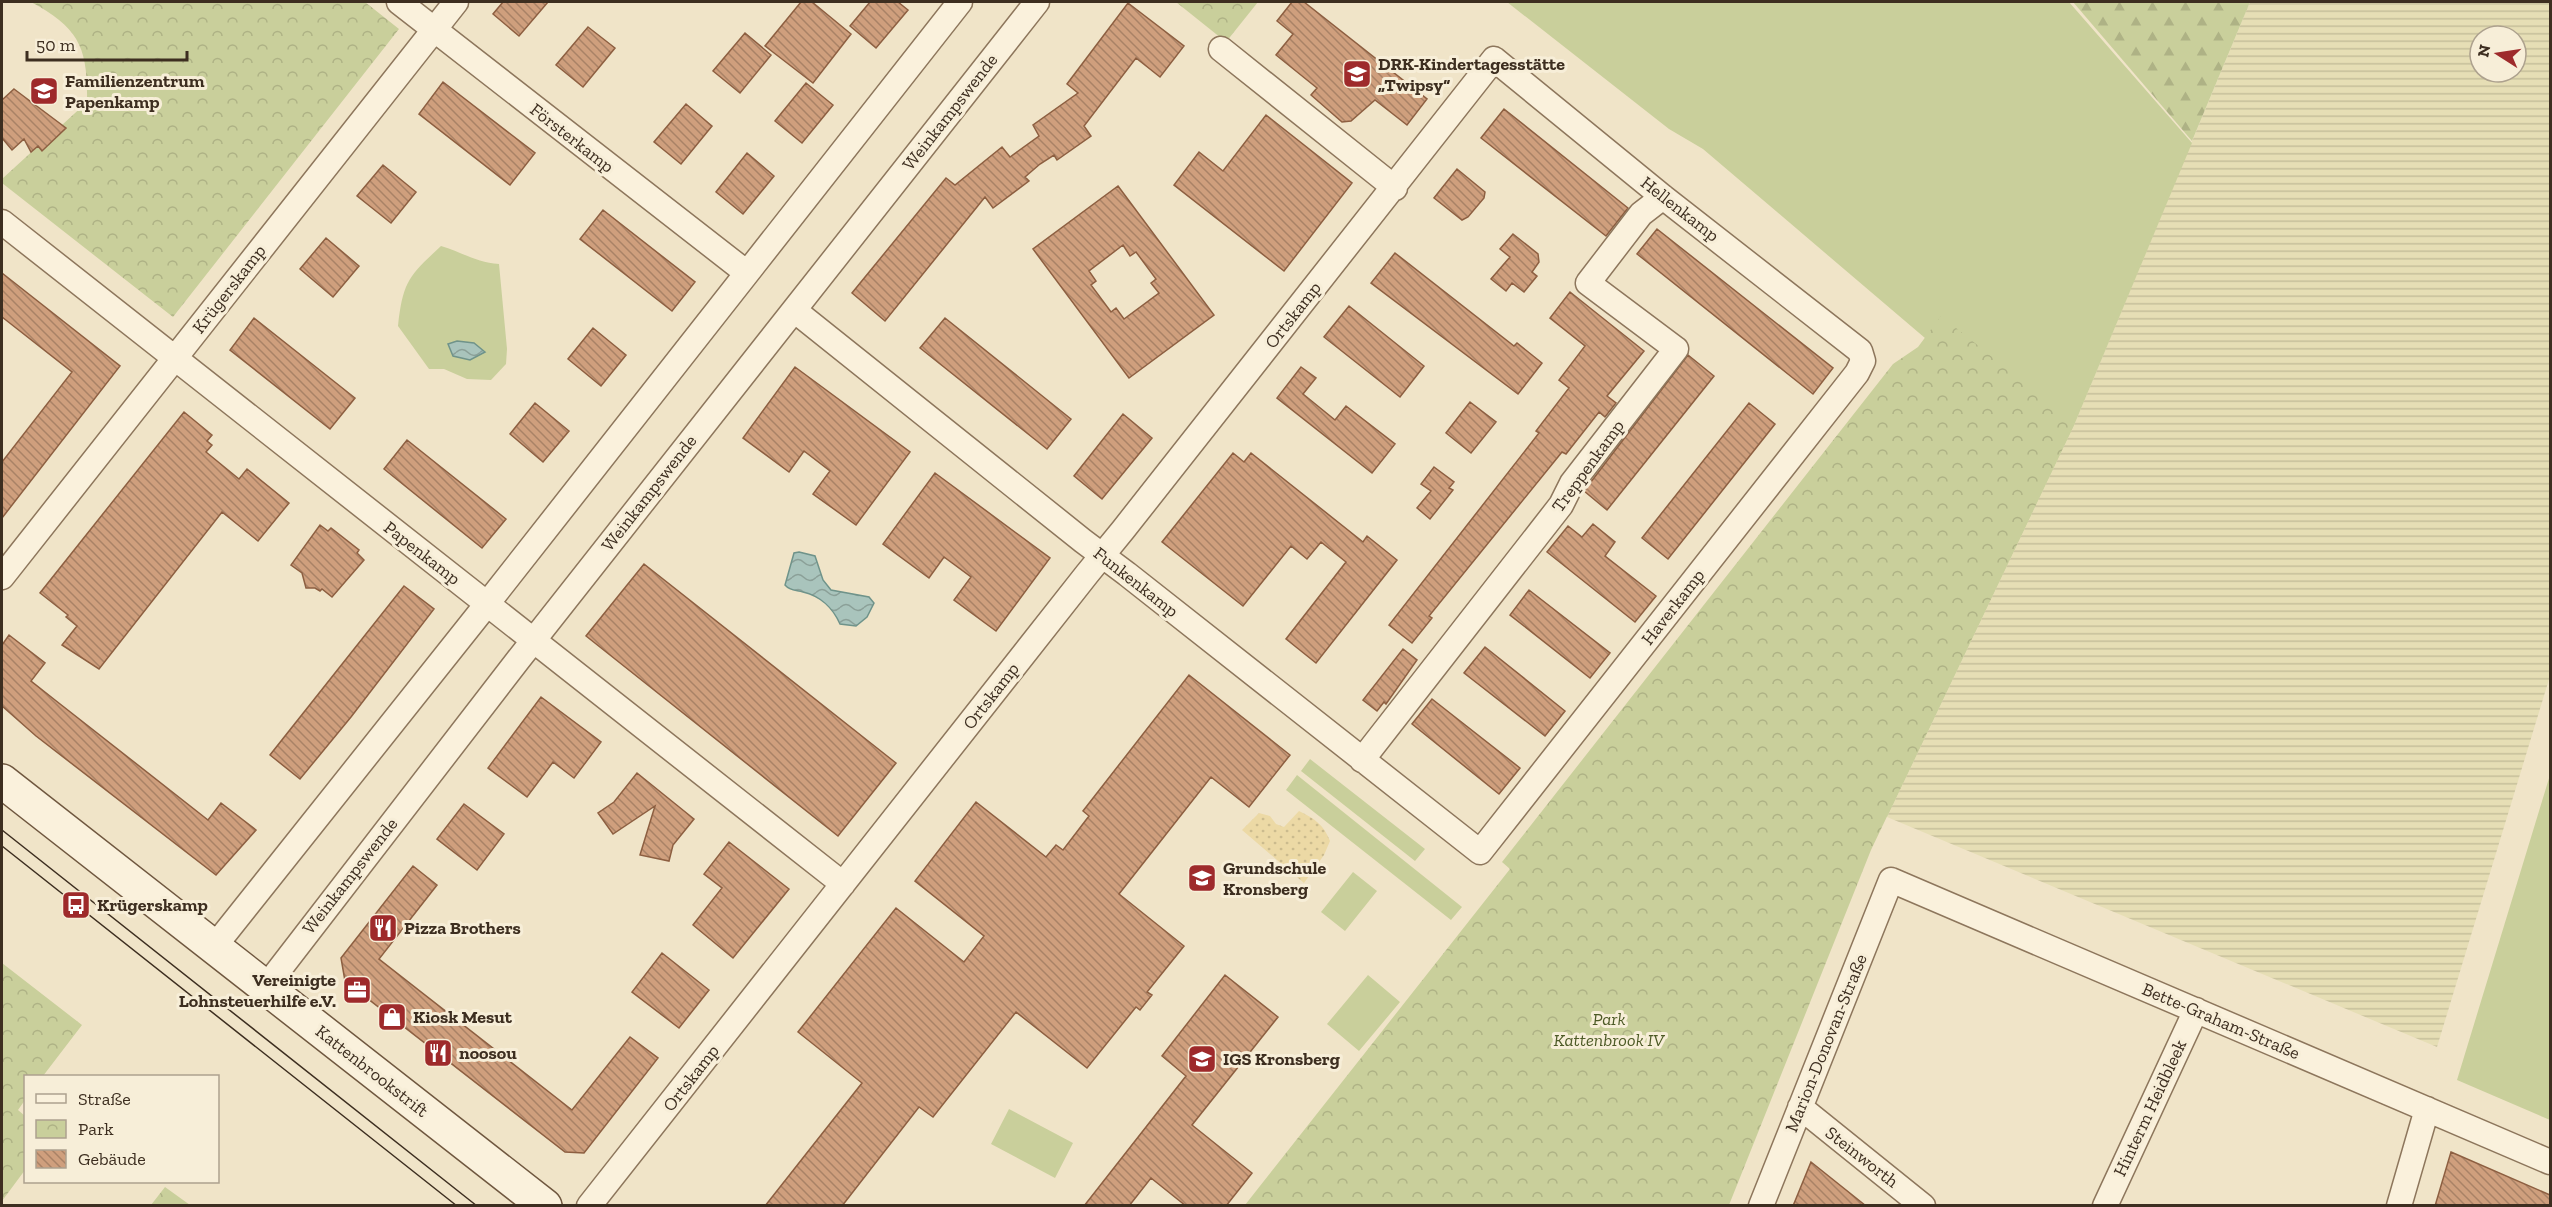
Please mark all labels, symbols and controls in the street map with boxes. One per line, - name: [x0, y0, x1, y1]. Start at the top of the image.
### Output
- scale bar: [27, 24, 188, 62]
- north arrow: [2468, 24, 2528, 84]
- text: 50 m: [36, 34, 76, 56]
- text: N: [2473, 43, 2494, 59]
- street label: Weinkampswende: [898, 49, 1002, 175]
- place label: DRK-Kindertagesstätte „Twipsy“: [1378, 53, 1565, 96]
- school or university icon: DRK-Kindertagesstätte „Twipsy“: [1341, 58, 1373, 90]
- place label: Familienzentrum Papenkamp: [65, 70, 205, 113]
- school or university icon: Familienzentrum Papenkamp: [28, 75, 60, 107]
- street label: Försterkamp: [526, 98, 618, 178]
- street label: Hellenkamp: [1636, 172, 1724, 247]
- street label: Krügerskamp: [188, 240, 271, 338]
- street label: Ortskamp: [1260, 277, 1326, 353]
- street label: Treppenkamp: [1547, 415, 1629, 517]
- street label: Weinkampswende: [597, 430, 701, 556]
- street label: Papenkamp: [379, 516, 465, 590]
- street label: Funkenkamp: [1089, 542, 1183, 622]
- street label: Haverkamp: [1637, 565, 1709, 649]
- street label: Ortskamp: [958, 658, 1024, 734]
- street label: Weinkampswende: [298, 813, 402, 939]
- place label: Grundschule Kronsberg: [1223, 857, 1327, 900]
- school or university icon: Grundschule Kronsberg: [1186, 862, 1218, 894]
- bus stop icon: Krügerskamp: [60, 889, 92, 921]
- place label: Krügerskamp: [97, 894, 208, 916]
- restaurant icon: Pizza Brothers: [367, 912, 399, 944]
- place label: Pizza Brothers: [404, 917, 521, 939]
- street label: Marion-Donovan-Straße: [1780, 951, 1872, 1135]
- place label: Vereinigte Lohnsteuerhilfe e.V.: [179, 969, 336, 1012]
- office icon: Vereinigte Lohnsteuerhilfe e.V.: [341, 974, 373, 1006]
- street label: Bette-Graham-Straße: [2139, 978, 2303, 1064]
- shop icon: Kiosk Mesut: [376, 1001, 408, 1033]
- place label: Kiosk Mesut: [413, 1006, 513, 1028]
- park label: Park Kattenbrook IV: [1554, 1008, 1666, 1051]
- street label: Kattenbrookstrift: [311, 1020, 433, 1122]
- street label: Hinterm Heidbleek: [2109, 1035, 2192, 1180]
- restaurant icon: noosou: [422, 1037, 454, 1069]
- street label: Ortskamp: [658, 1040, 724, 1116]
- place label: noosou: [459, 1042, 517, 1064]
- school or university icon: IGS Kronsberg: [1186, 1043, 1218, 1075]
- place label: IGS Kronsberg: [1223, 1048, 1340, 1070]
- legend: [24, 1075, 219, 1183]
- text: Straße: [78, 1088, 131, 1110]
- text: Park: [78, 1118, 114, 1140]
- street label: Steinworth: [1821, 1122, 1903, 1192]
- text: Gebäude: [78, 1148, 146, 1170]

